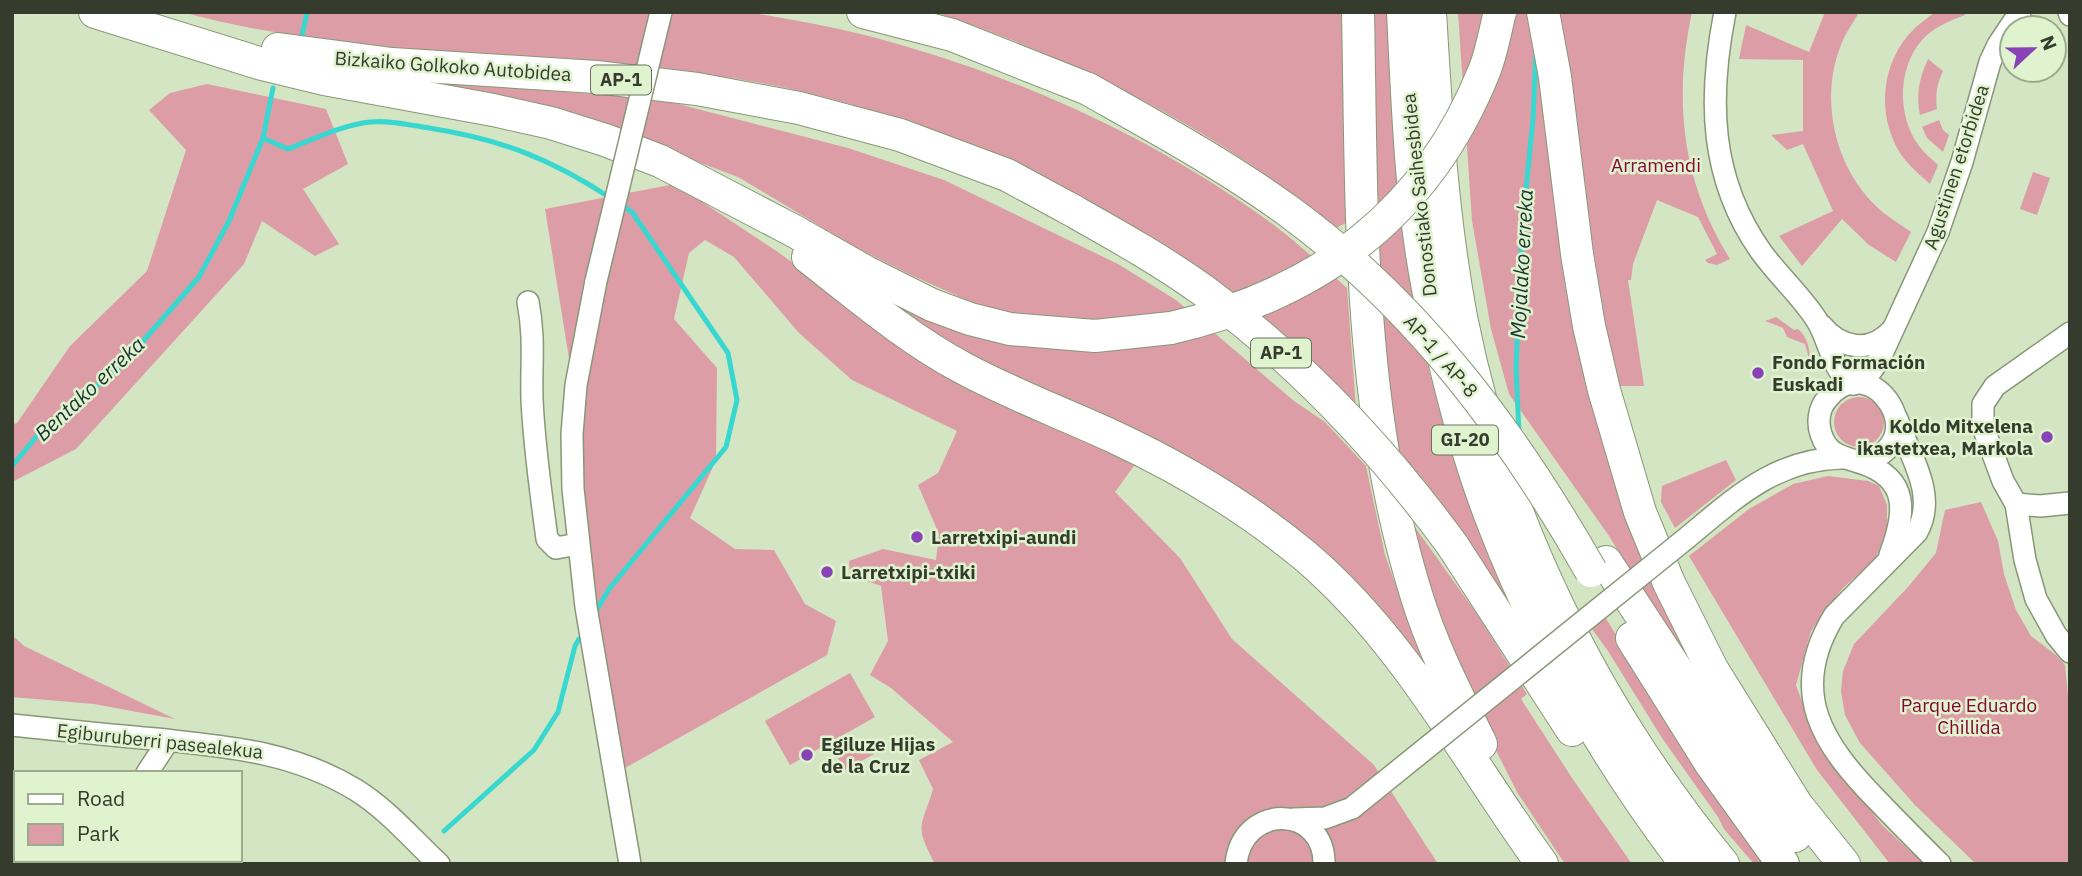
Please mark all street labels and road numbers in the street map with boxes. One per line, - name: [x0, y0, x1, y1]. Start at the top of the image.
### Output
- street label: Bizkaiko Golkoko Autobidea: [334, 46, 572, 86]
- road number: AP-1: [591, 66, 651, 94]
- street label: Agustinen etorbidea: [1918, 82, 1994, 252]
- street label: Donostiako Saihesbidea: [1396, 92, 1442, 298]
- street label: AP-1 / AP-8: [1399, 310, 1483, 402]
- road number: AP-1: [1251, 338, 1311, 368]
- road number: GI-20: [1432, 426, 1498, 454]
- street label: Egiburuberri pasealekua: [56, 718, 264, 764]

